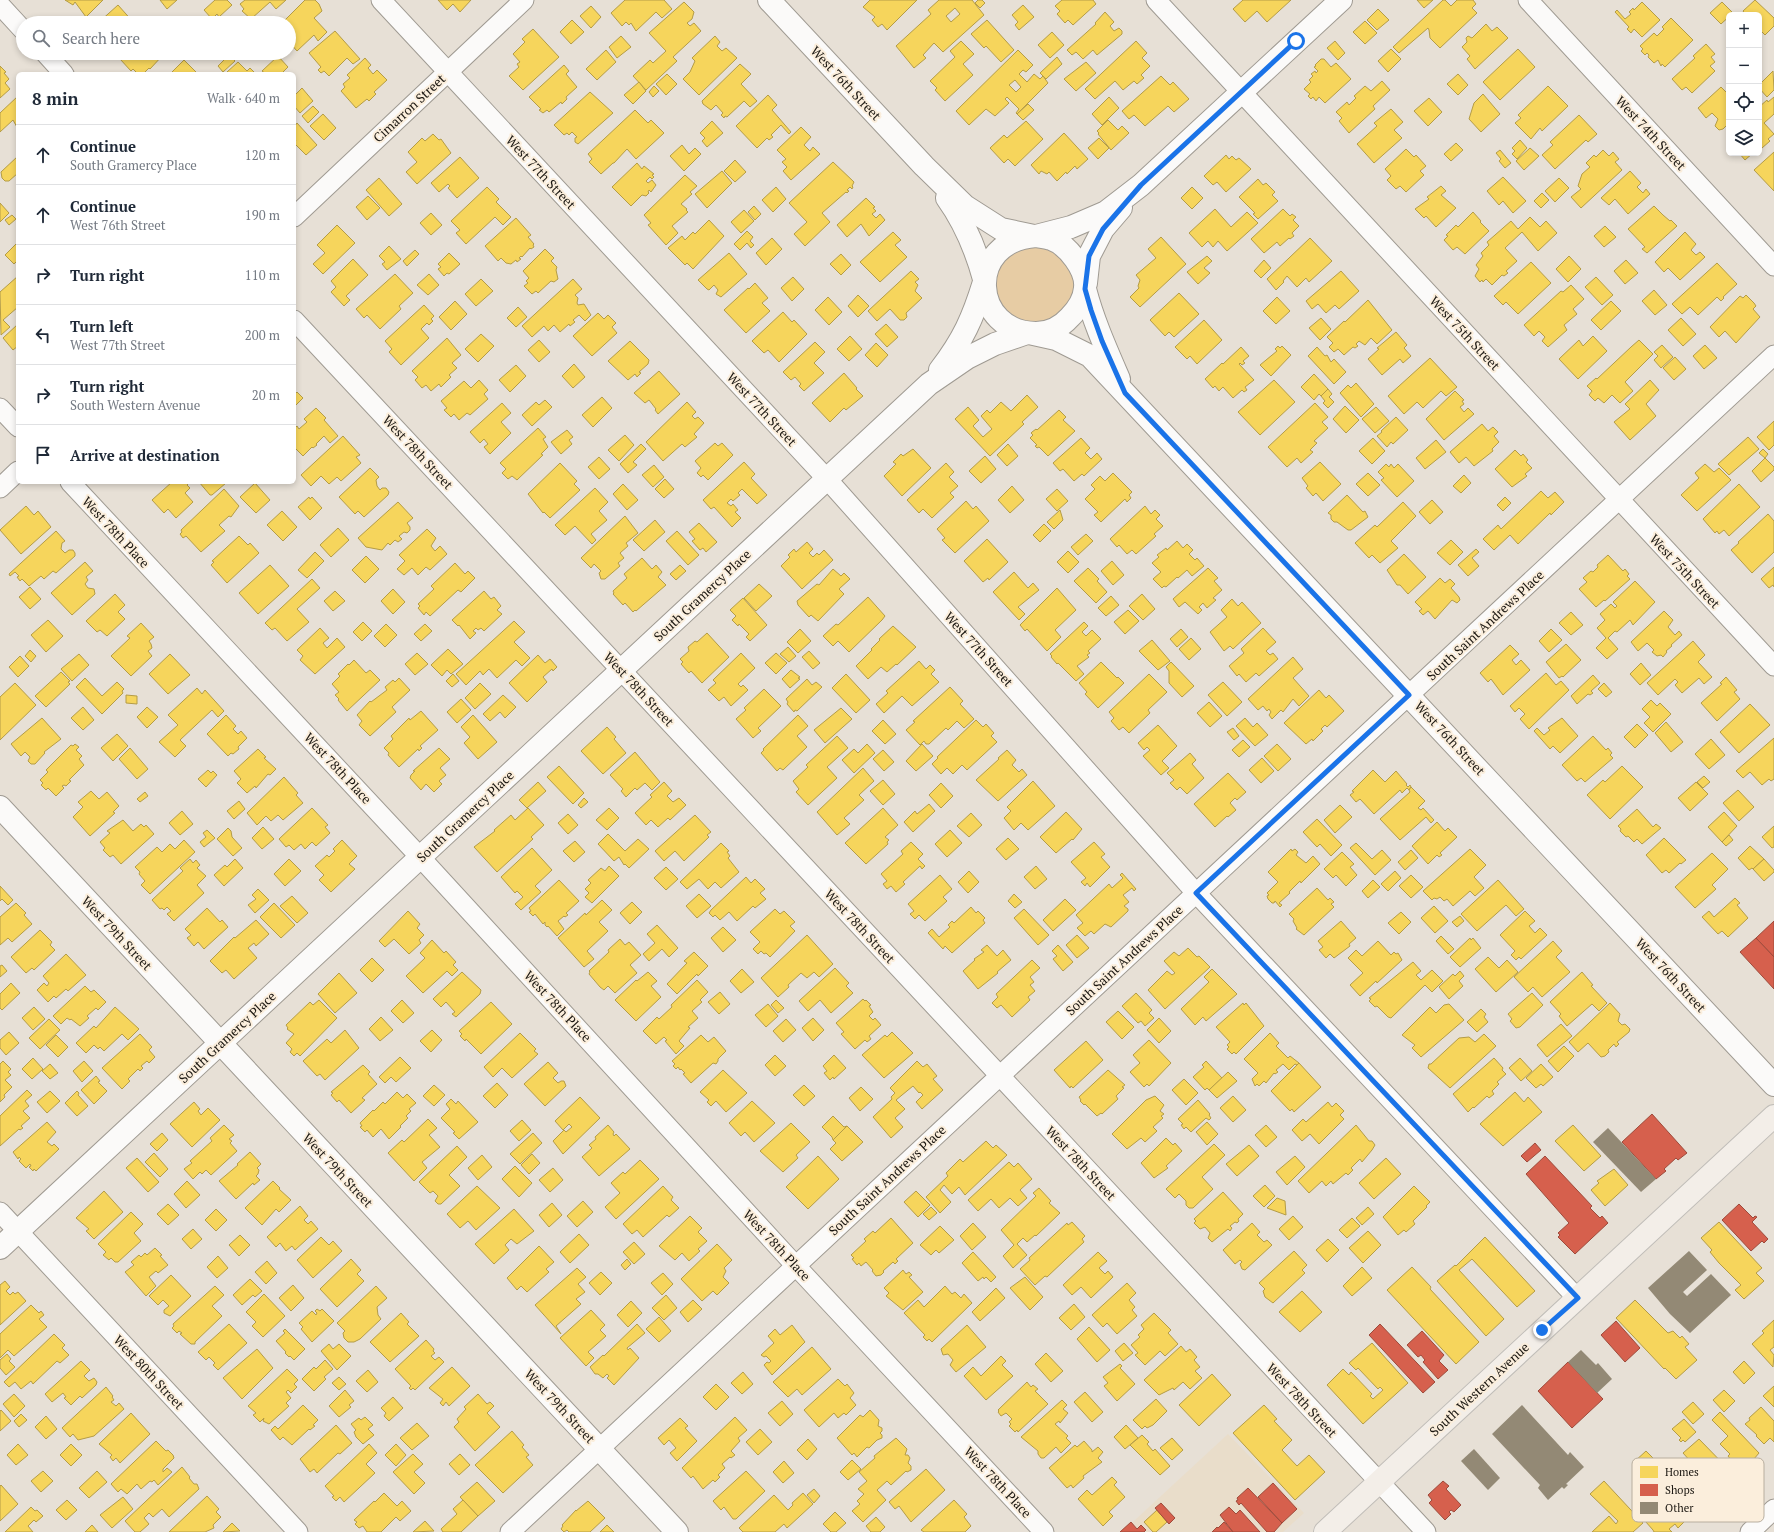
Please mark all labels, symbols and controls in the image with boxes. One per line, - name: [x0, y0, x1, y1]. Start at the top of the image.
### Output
- map controls: [1726, 12, 1762, 156]
- button: +: [1726, 12, 1762, 48]
- search box: [16, 16, 296, 60]
- icon: search: [30, 27, 52, 49]
- text: Search here: [62, 28, 140, 48]
- route start: [1287, 32, 1305, 50]
- street label: West 76th Street: [807, 42, 885, 124]
- button: −: [1726, 48, 1762, 84]
- street label: Cimarron Street: [369, 70, 449, 146]
- button: locate: [1726, 84, 1762, 120]
- text: 8 min: [32, 87, 79, 110]
- text: Walk · 640 m: [207, 89, 280, 107]
- street label: West 74th Street: [1612, 92, 1690, 174]
- button: layers: [1726, 120, 1762, 156]
- street label: West 77th Street: [502, 131, 580, 213]
- text: Continue: [70, 136, 136, 156]
- icon: ahead: [32, 144, 54, 166]
- text: 120 m: [245, 146, 280, 164]
- text: South Gramercy Place: [70, 156, 197, 174]
- text: Continue: [70, 196, 136, 216]
- icon: ahead: [32, 204, 54, 226]
- text: 190 m: [245, 206, 280, 224]
- text: West 76th Street: [70, 216, 166, 234]
- icon: right: [32, 264, 54, 286]
- text: Turn right: [70, 265, 145, 285]
- text: 110 m: [245, 266, 280, 284]
- street label: West 75th Street: [1426, 292, 1504, 374]
- text: Turn left: [70, 316, 134, 336]
- icon: left: [32, 324, 54, 346]
- text: 200 m: [245, 326, 280, 344]
- text: West 77th Street: [70, 336, 165, 354]
- street label: West 77th Street: [723, 368, 801, 450]
- text: Turn right: [70, 376, 145, 396]
- icon: right: [32, 384, 54, 406]
- text: 20 m: [252, 386, 280, 404]
- text: South Western Avenue: [70, 396, 200, 414]
- street label: West 78th Street: [379, 411, 457, 493]
- icon: arrive: [32, 444, 54, 466]
- text: Arrive at destination: [70, 445, 220, 465]
- street label: West 78th Place: [78, 492, 154, 572]
- street label: West 75th Street: [1646, 530, 1724, 612]
- street label: South Gramercy Place: [649, 545, 755, 645]
- street label: South Saint Andrews Place: [1422, 566, 1548, 684]
- street label: West 77th Street: [941, 608, 1018, 690]
- street label: West 78th Street: [600, 648, 678, 730]
- street label: West 76th Street: [1411, 697, 1489, 779]
- street label: West 78th Place: [300, 728, 376, 808]
- street label: South Gramercy Place: [412, 766, 518, 866]
- street label: West 78th Street: [821, 885, 899, 967]
- street label: West 79th Street: [78, 892, 156, 974]
- street label: South Saint Andrews Place: [1061, 901, 1187, 1019]
- street label: West 76th Street: [1632, 934, 1710, 1016]
- street label: West 78th Place: [520, 966, 596, 1046]
- street label: South Gramercy Place: [174, 987, 280, 1087]
- street label: South Saint Andrews Place: [824, 1121, 950, 1239]
- street label: West 78th Street: [1042, 1122, 1120, 1204]
- street label: West 79th Street: [299, 1129, 377, 1211]
- street label: West 78th Place: [739, 1205, 815, 1285]
- route end: [1533, 1321, 1551, 1339]
- street label: West 80th Street: [110, 1331, 188, 1413]
- street label: South Western Avenue: [1425, 1338, 1533, 1440]
- street label: West 78th Street: [1263, 1359, 1341, 1441]
- street label: West 79th Street: [521, 1365, 599, 1447]
- street label: West 78th Place: [960, 1442, 1036, 1522]
- legend: [1632, 1458, 1764, 1522]
- text: Homes: [1665, 1465, 1699, 1479]
- text: Shops: [1665, 1483, 1695, 1497]
- text: Other: [1665, 1501, 1694, 1515]

